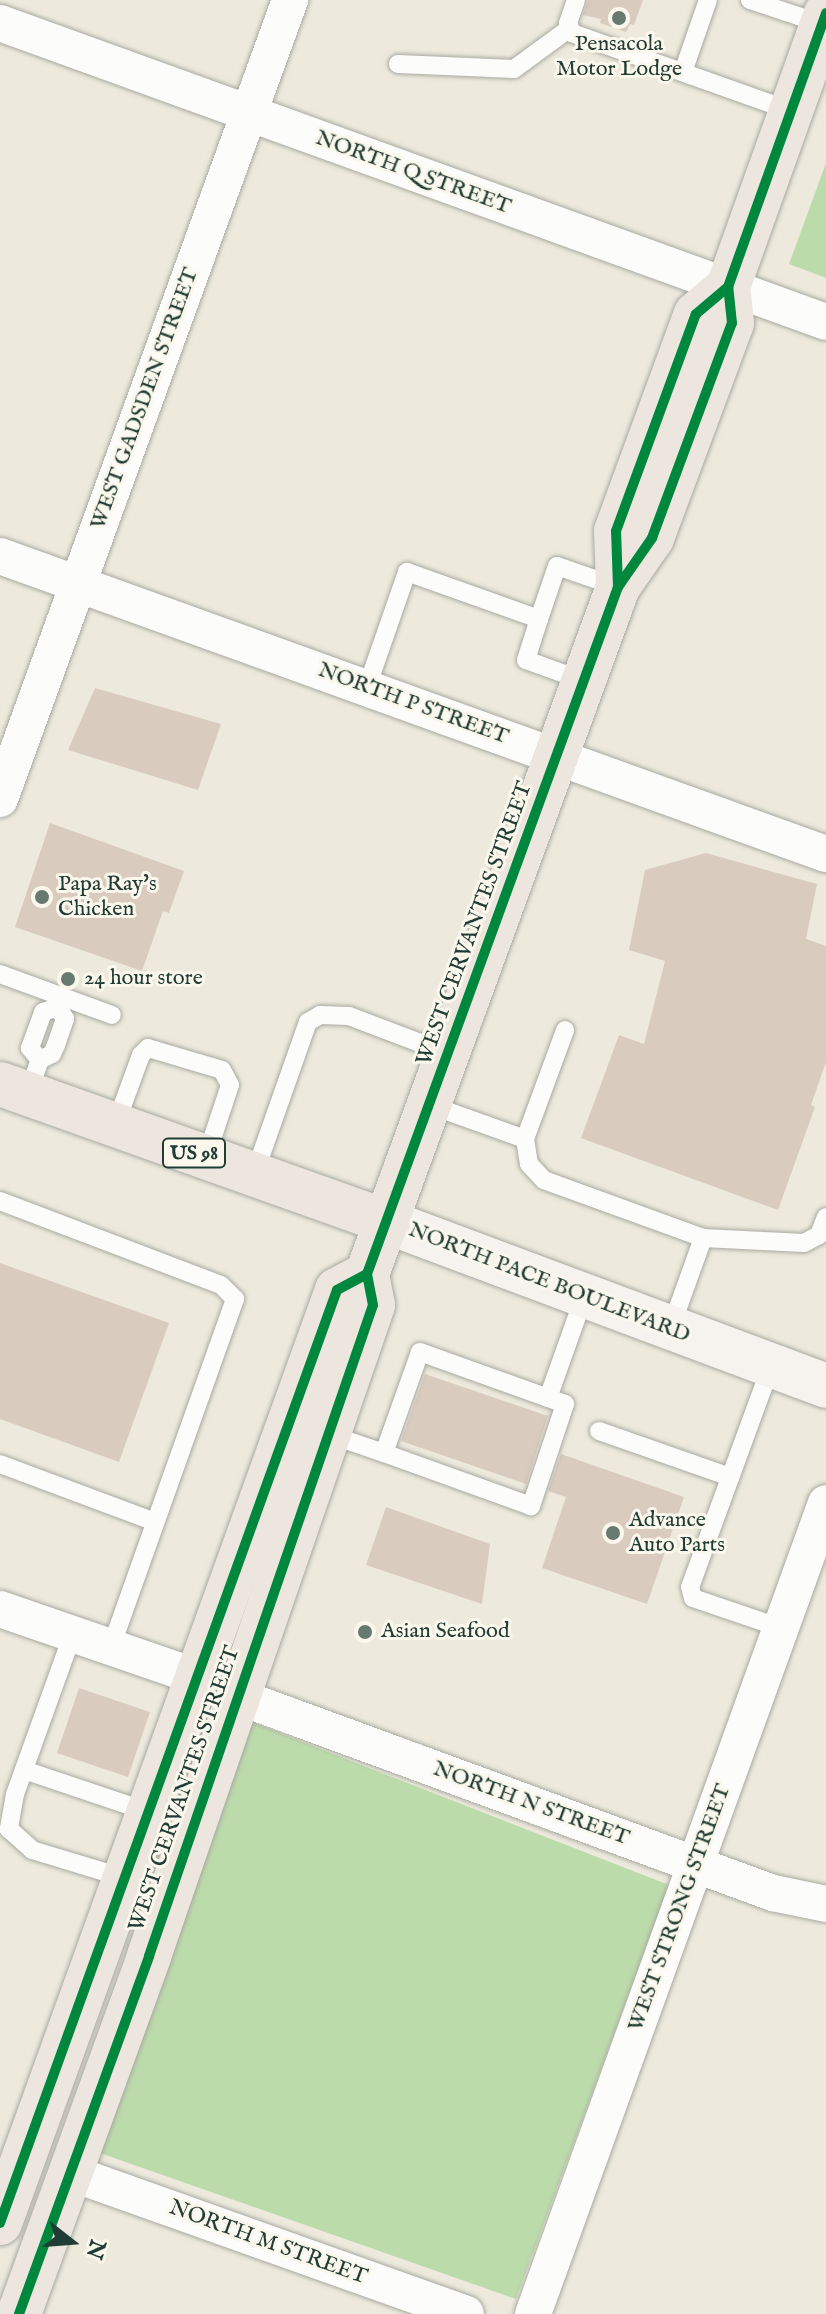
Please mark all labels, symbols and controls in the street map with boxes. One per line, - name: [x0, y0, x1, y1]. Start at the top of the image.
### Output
- marker: Pensacola Motor Lodge: [610, 9, 628, 27]
- place label: Pensacola Motor Lodge: [556, 31, 682, 82]
- street label: NORTH Q STREET: [312, 125, 514, 221]
- street label: WEST GADSDEN STREET: [85, 265, 205, 533]
- street label: NORTH P STREET: [314, 657, 512, 751]
- street label: WEST CERVANTES STREET: [411, 778, 539, 1070]
- place label: Papa Ray's Chicken: [58, 871, 157, 922]
- marker: Papa Ray's Chicken: [33, 888, 51, 906]
- place label: 24 hour store: [84, 966, 203, 992]
- marker: 24 hour store: [59, 970, 77, 988]
- road number: US 98: [160, 1137, 228, 1169]
- street label: NORTH PACE BOULEVARD: [404, 1217, 694, 1349]
- place label: Advance Auto Parts: [629, 1507, 725, 1558]
- marker: Advance Auto Parts: [604, 1524, 622, 1542]
- place label: Asian Seafood: [381, 1619, 510, 1645]
- marker: Asian Seafood: [356, 1623, 374, 1641]
- street label: WEST CERVANTES STREET: [124, 1643, 246, 1935]
- street label: NORTH N STREET: [429, 1756, 633, 1852]
- street label: WEST STRONG STREET: [623, 1781, 737, 2035]
- street label: NORTH M STREET: [165, 2195, 371, 2291]
- north arrow: [32, 2202, 112, 2282]
- text: N: [79, 2236, 111, 2262]

